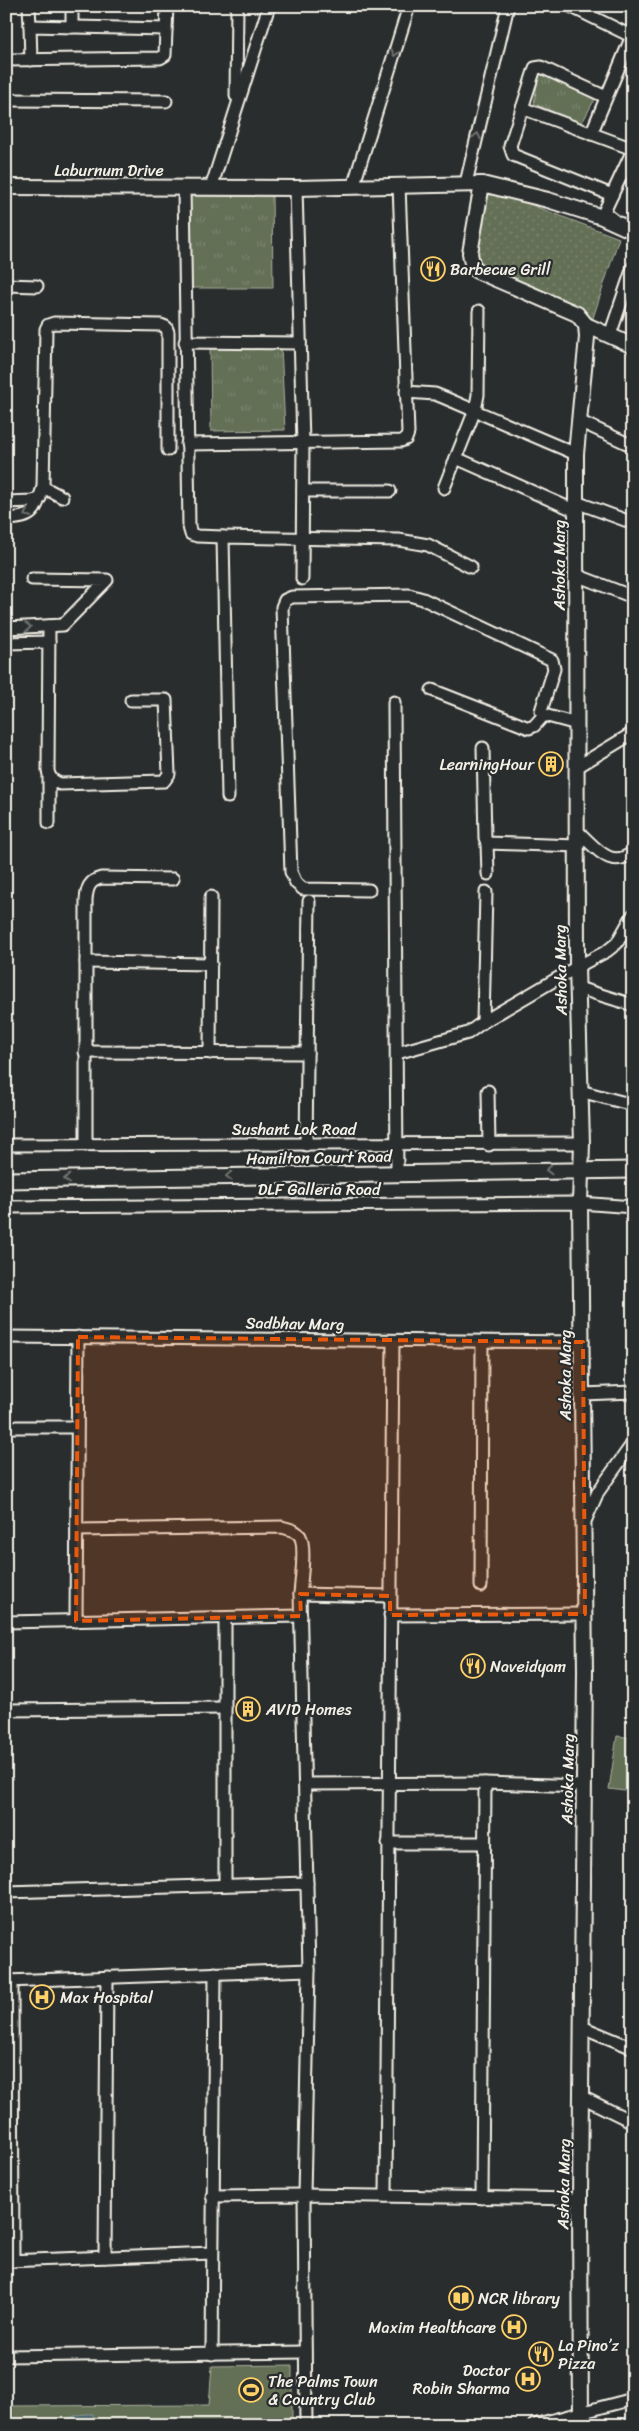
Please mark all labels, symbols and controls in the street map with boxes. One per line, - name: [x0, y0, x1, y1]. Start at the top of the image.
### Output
- one-way arrow: [390, 48, 400, 56]
- one-way arrow: [471, 131, 482, 140]
- street label: Laburnum Drive: [54, 156, 164, 185]
- place label: Barbecue Grill: [450, 255, 551, 284]
- restaurant icon: Barbecue Grill: [420, 256, 446, 282]
- one-way arrow: [24, 508, 33, 518]
- street label: Ashoka Marg: [545, 520, 574, 611]
- one-way arrow: [24, 621, 32, 632]
- place label: LearningHour: [439, 750, 535, 779]
- building icon: LearningHour: [538, 751, 564, 777]
- street label: Ashoka Marg: [545, 924, 576, 1017]
- street label: Sushant Lok Road: [232, 1115, 358, 1144]
- street label: Hamilton Court Road: [246, 1142, 394, 1173]
- one-way arrow: [545, 1165, 553, 1176]
- one-way arrow: [225, 1171, 232, 1181]
- one-way arrow: [62, 1174, 70, 1184]
- street label: DLF Galleria Road: [258, 1175, 382, 1204]
- street label: Sadbhav Marg: [245, 1308, 345, 1339]
- street label: Ashoka Marg: [551, 1330, 580, 1421]
- place label: Naveidyam: [490, 1652, 566, 1681]
- restaurant icon: Naveidyam: [460, 1653, 486, 1679]
- place label: AVID Homes: [265, 1695, 353, 1724]
- building icon: AVID Homes: [235, 1696, 261, 1722]
- street label: Ashoka Marg: [552, 1733, 583, 1826]
- place label: Max Hospital: [60, 1983, 153, 2012]
- hospital icon: Max Hospital: [29, 1984, 55, 2010]
- street label: Ashoka Marg: [548, 2138, 579, 2231]
- place label: NCR library: [478, 2284, 560, 2313]
- library icon: NCR library: [448, 2285, 474, 2311]
- place label: Maxim Healthcare: [369, 2313, 496, 2342]
- hospital icon: Maxim Healthcare: [501, 2314, 527, 2340]
- place label: La Pino’z Pizza: [558, 2331, 619, 2378]
- restaurant icon: La Pino’z Pizza: [528, 2341, 554, 2367]
- place label: Doctor Robin Sharma: [413, 2356, 511, 2403]
- hospital icon: Doctor Robin Sharma: [515, 2366, 541, 2392]
- place label: The Palms Town & Country Club: [268, 2367, 378, 2414]
- sports icon: The Palms Town & Country Club: [238, 2377, 264, 2403]

